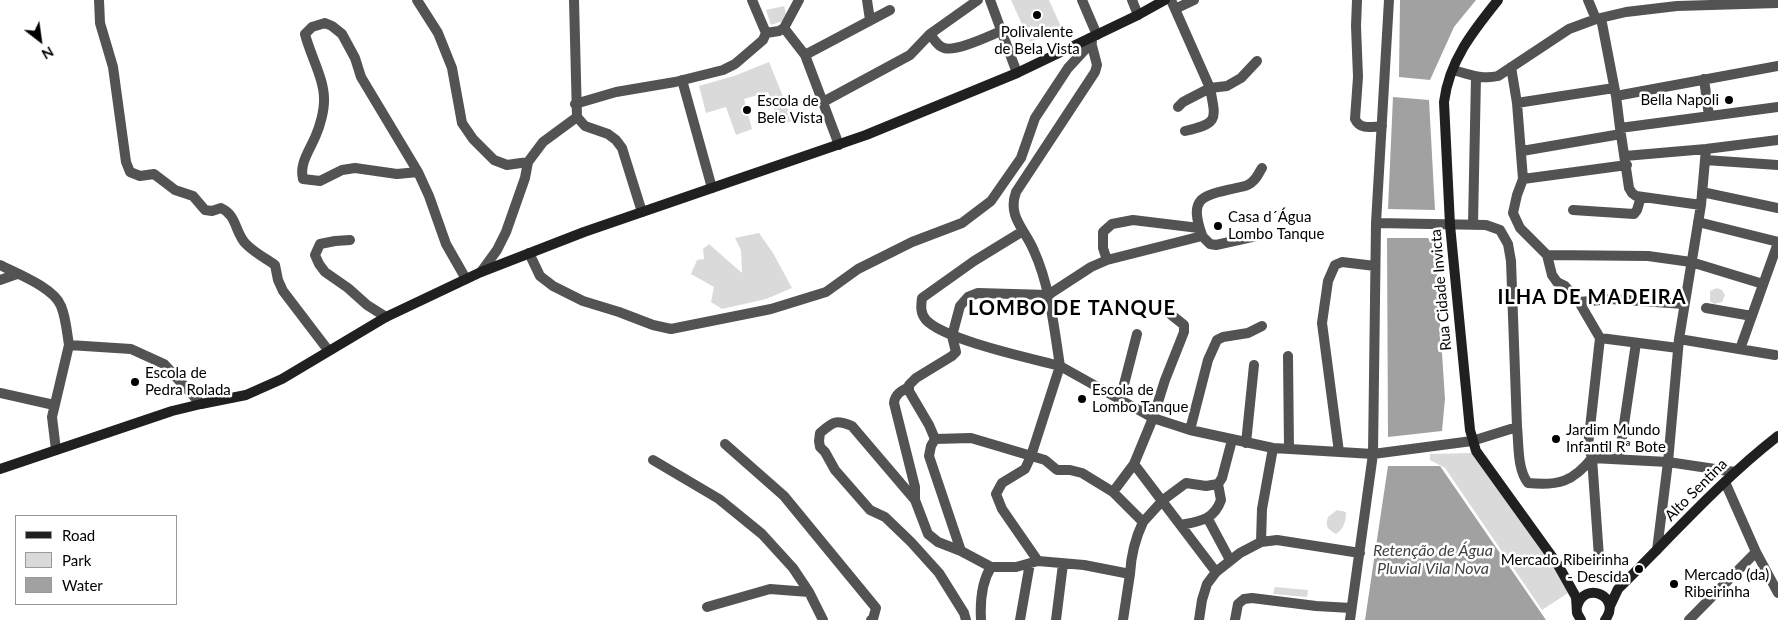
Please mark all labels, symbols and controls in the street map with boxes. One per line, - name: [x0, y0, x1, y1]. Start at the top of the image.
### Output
- marker: Polivalente de Bela Vista: [1031, 9, 1043, 21]
- north arrow: [15, 15, 65, 65]
- place label: Polivalente de Bela Vista: [994, 23, 1080, 58]
- text: N: [39, 43, 57, 63]
- place label: Bella Napoli: [1640, 91, 1719, 109]
- place label: Escola de Bele Vista: [757, 92, 823, 127]
- marker: Bella Napoli: [1723, 94, 1735, 106]
- marker: Escola de Bele Vista: [741, 104, 753, 116]
- place label: Casa d´Água Lombo Tanque: [1228, 208, 1324, 243]
- marker: Casa d´Água Lombo Tanque: [1212, 220, 1224, 232]
- street label: Rua Cidade Invicta: [1427, 228, 1455, 352]
- district label: ILHA DE MADEIRA: [1496, 286, 1688, 310]
- district label: LOMBO DE TANQUE: [966, 297, 1178, 321]
- place label: Escola de Pedra Rolada: [145, 364, 231, 399]
- marker: Escola de Pedra Rolada: [129, 376, 141, 388]
- place label: Escola de Lombo Tanque: [1092, 381, 1188, 416]
- marker: Escola de Lombo Tanque: [1076, 393, 1088, 405]
- place label: Jardim Mundo Infantil Rª Bote: [1566, 421, 1666, 456]
- marker: Jardim Mundo Infantil Rª Bote: [1550, 433, 1562, 445]
- street label: Alto Sentina: [1661, 455, 1731, 525]
- legend: [15, 515, 178, 605]
- text: Road: [62, 526, 95, 544]
- water label: Retenção de Água Pluvial Vila Nova: [1373, 541, 1493, 579]
- text: Park: [62, 551, 91, 569]
- place label: Mercado Ribeirinha - Descida: [1501, 551, 1629, 586]
- marker: Mercado Ribeirinha - Descida: [1633, 563, 1645, 575]
- place label: Mercado (da) Ribeirinha: [1684, 566, 1769, 601]
- text: Water: [62, 576, 103, 594]
- marker: Mercado (da) Ribeirinha: [1668, 578, 1680, 590]

